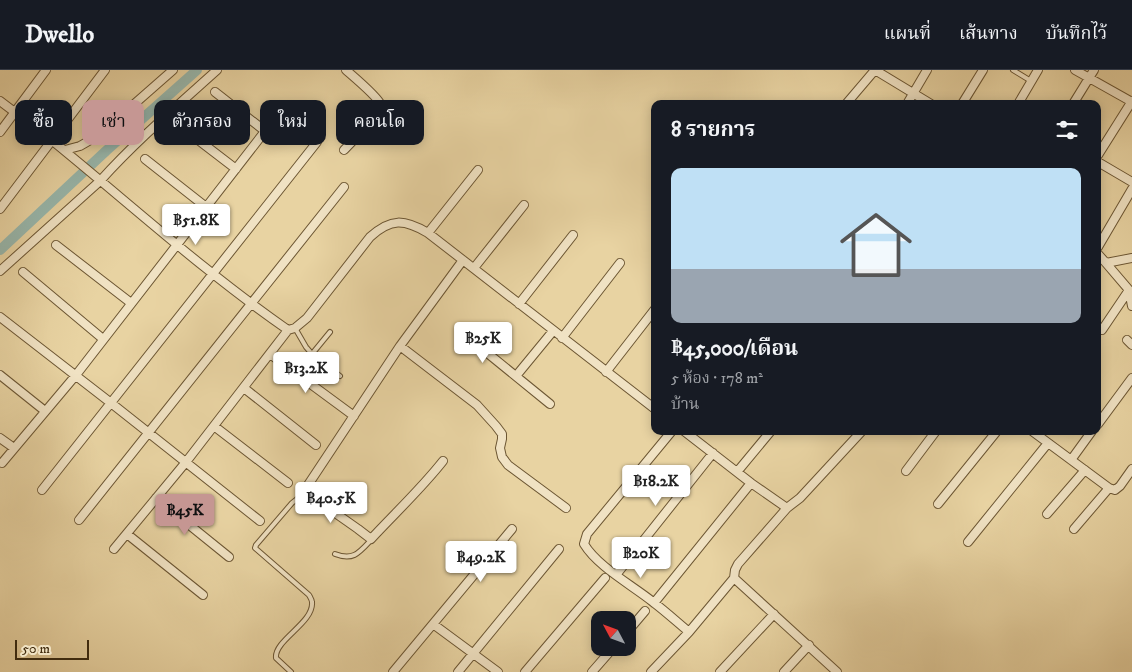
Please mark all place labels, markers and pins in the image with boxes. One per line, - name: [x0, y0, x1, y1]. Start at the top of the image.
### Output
- pin: ฿51.8K: [155, 204, 237, 246]
- pin: ฿25K: [453, 322, 513, 364]
- pin: ฿13.2K: [265, 352, 347, 394]
- pin: ฿18.2K: [615, 464, 697, 507]
- pin: ฿40.5K: [290, 482, 372, 524]
- pin: ฿45K: [155, 494, 215, 536]
- pin: ฿20K: [611, 536, 671, 579]
- pin: ฿49.2K: [440, 540, 522, 583]

